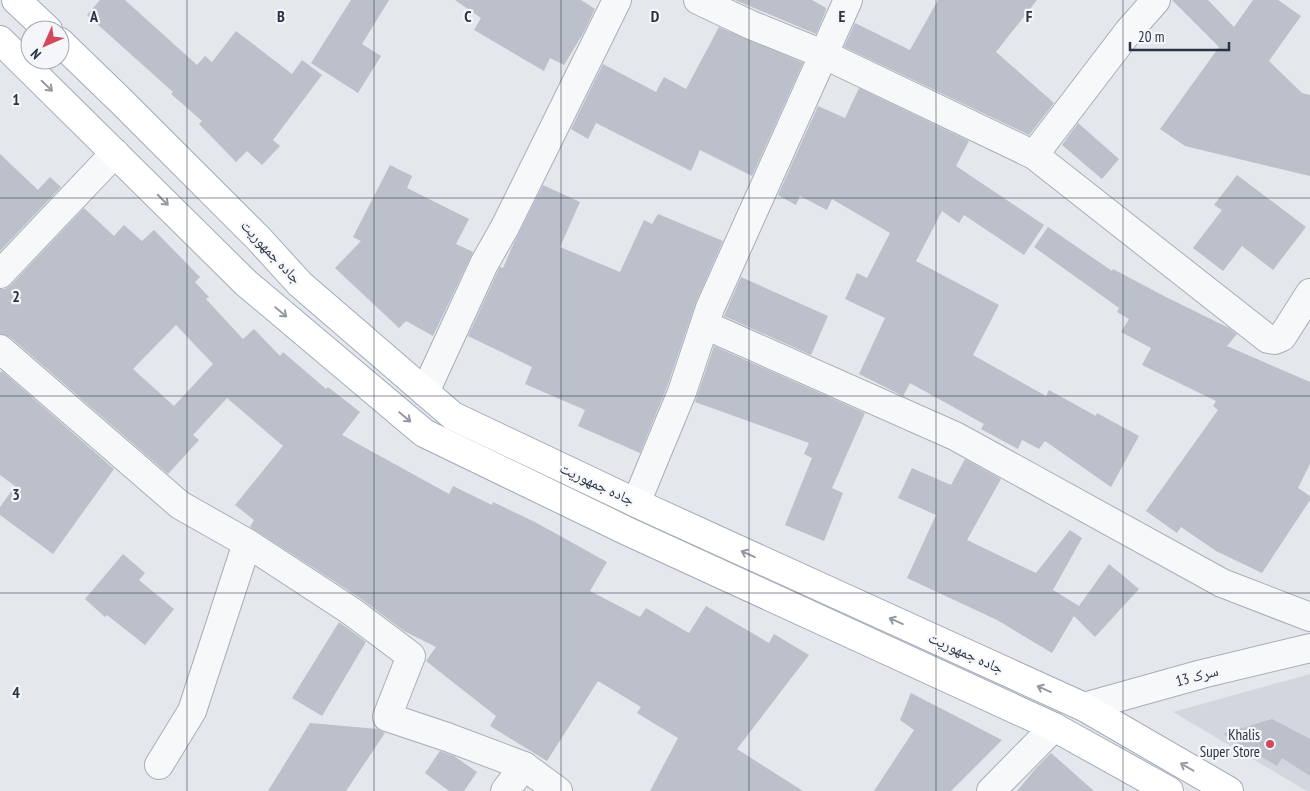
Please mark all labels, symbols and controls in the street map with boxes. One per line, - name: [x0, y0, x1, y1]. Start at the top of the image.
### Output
- text: A: [89, 6, 99, 26]
- text: B: [277, 6, 285, 26]
- text: C: [464, 6, 472, 26]
- text: D: [651, 6, 660, 26]
- text: E: [839, 6, 846, 26]
- text: F: [1026, 6, 1033, 26]
- north arrow: [20, 20, 70, 70]
- scale bar: [1130, 20, 1229, 52]
- text: 20 m: [1138, 27, 1164, 46]
- text: N: [27, 45, 45, 63]
- one-way arrow: [41, 80, 53, 92]
- text: 1: [12, 89, 20, 109]
- one-way arrow: [157, 194, 169, 207]
- street label: جاده جمهوریت: [237, 216, 306, 288]
- text: 2: [12, 286, 20, 306]
- one-way arrow: [274, 307, 287, 318]
- one-way arrow: [399, 411, 412, 423]
- street label: جاده جمهوریت: [557, 458, 638, 509]
- text: 3: [12, 484, 20, 504]
- one-way arrow: [741, 549, 756, 559]
- one-way arrow: [889, 616, 904, 626]
- street label: جاده جمهوریت: [926, 627, 1007, 678]
- street label: سرک 13: [1173, 661, 1220, 690]
- text: 4: [12, 682, 20, 702]
- one-way arrow: [1037, 683, 1052, 693]
- place label: Khalis Super Store: [1200, 725, 1260, 761]
- marker: Khalis Super Store: [1264, 738, 1276, 750]
- one-way arrow: [1180, 761, 1194, 771]

